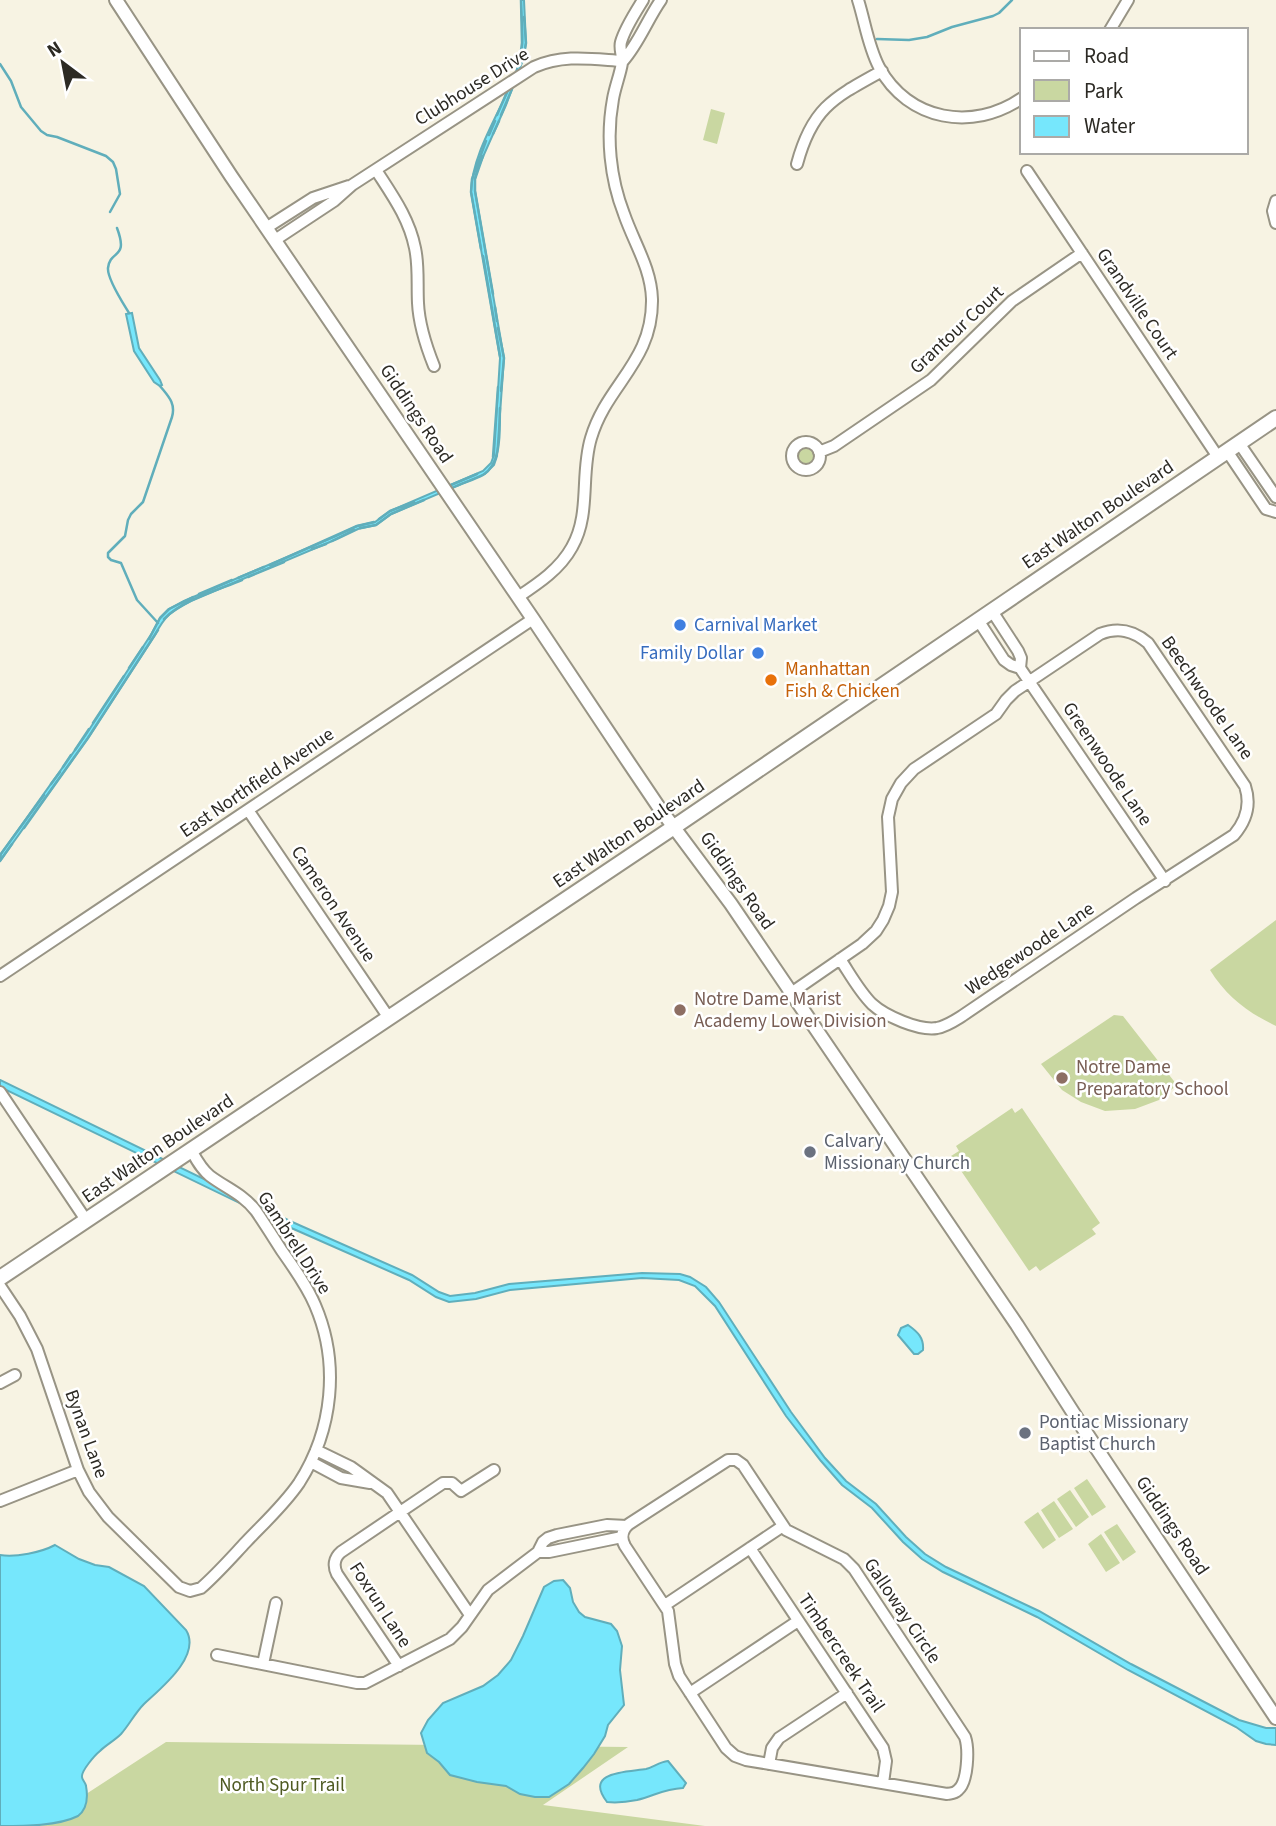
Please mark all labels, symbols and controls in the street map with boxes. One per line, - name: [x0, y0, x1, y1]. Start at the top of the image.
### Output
- north arrow: [28, 28, 98, 98]
- legend: [1020, 28, 1248, 154]
- text: N: [42, 35, 67, 65]
- street label: Clubhouse Drive: [410, 41, 534, 133]
- text: Road: [1084, 41, 1129, 71]
- text: Park: [1084, 76, 1124, 106]
- text: Water: [1084, 111, 1136, 141]
- street label: Grandville Court: [1090, 243, 1185, 366]
- street label: Grantour Court: [904, 279, 1010, 381]
- street label: Giddings Road: [373, 359, 459, 469]
- street label: East Walton Boulevard: [1017, 454, 1179, 576]
- place label: Carnival Market: [694, 612, 818, 639]
- marker: Carnival Market: [672, 617, 688, 633]
- street label: Beechwoode Lane: [1154, 631, 1260, 765]
- place label: Family Dollar: [640, 640, 744, 667]
- marker: Family Dollar: [750, 645, 766, 661]
- place label: Manhattan Fish & Chicken: [785, 656, 900, 705]
- marker: Manhattan Fish & Chicken: [763, 672, 779, 688]
- street label: Greenwoode Lane: [1056, 697, 1158, 831]
- street label: East Northfield Avenue: [175, 721, 339, 845]
- street label: East Walton Boulevard: [548, 773, 710, 895]
- street label: Giddings Road: [693, 826, 781, 936]
- street label: Cameron Avenue: [284, 840, 382, 968]
- street label: Wedgewoode Lane: [960, 896, 1100, 1002]
- place label: Notre Dame Marist Academy Lower Division: [694, 986, 887, 1035]
- marker: Notre Dame Marist Academy Lower Division: [672, 1002, 688, 1018]
- place label: Notre Dame Preparatory School: [1076, 1054, 1229, 1103]
- marker: Notre Dame Preparatory School: [1054, 1070, 1070, 1086]
- street label: East Walton Boulevard: [77, 1088, 239, 1210]
- place label: Calvary Missionary Church: [824, 1128, 970, 1177]
- marker: Calvary Missionary Church: [802, 1144, 818, 1160]
- street label: Gambrell Drive: [251, 1186, 337, 1300]
- street label: Bynan Lane: [57, 1386, 115, 1482]
- place label: Pontiac Missionary Baptist Church: [1039, 1409, 1189, 1458]
- marker: Pontiac Missionary Baptist Church: [1017, 1425, 1033, 1441]
- street label: Giddings Road: [1129, 1471, 1215, 1581]
- street label: Galloway Circle: [857, 1553, 947, 1669]
- street label: Foxrun Lane: [342, 1557, 418, 1653]
- street label: Timbercreek Trail: [791, 1588, 891, 1718]
- park label: North Spur Trail: [219, 1772, 345, 1799]

